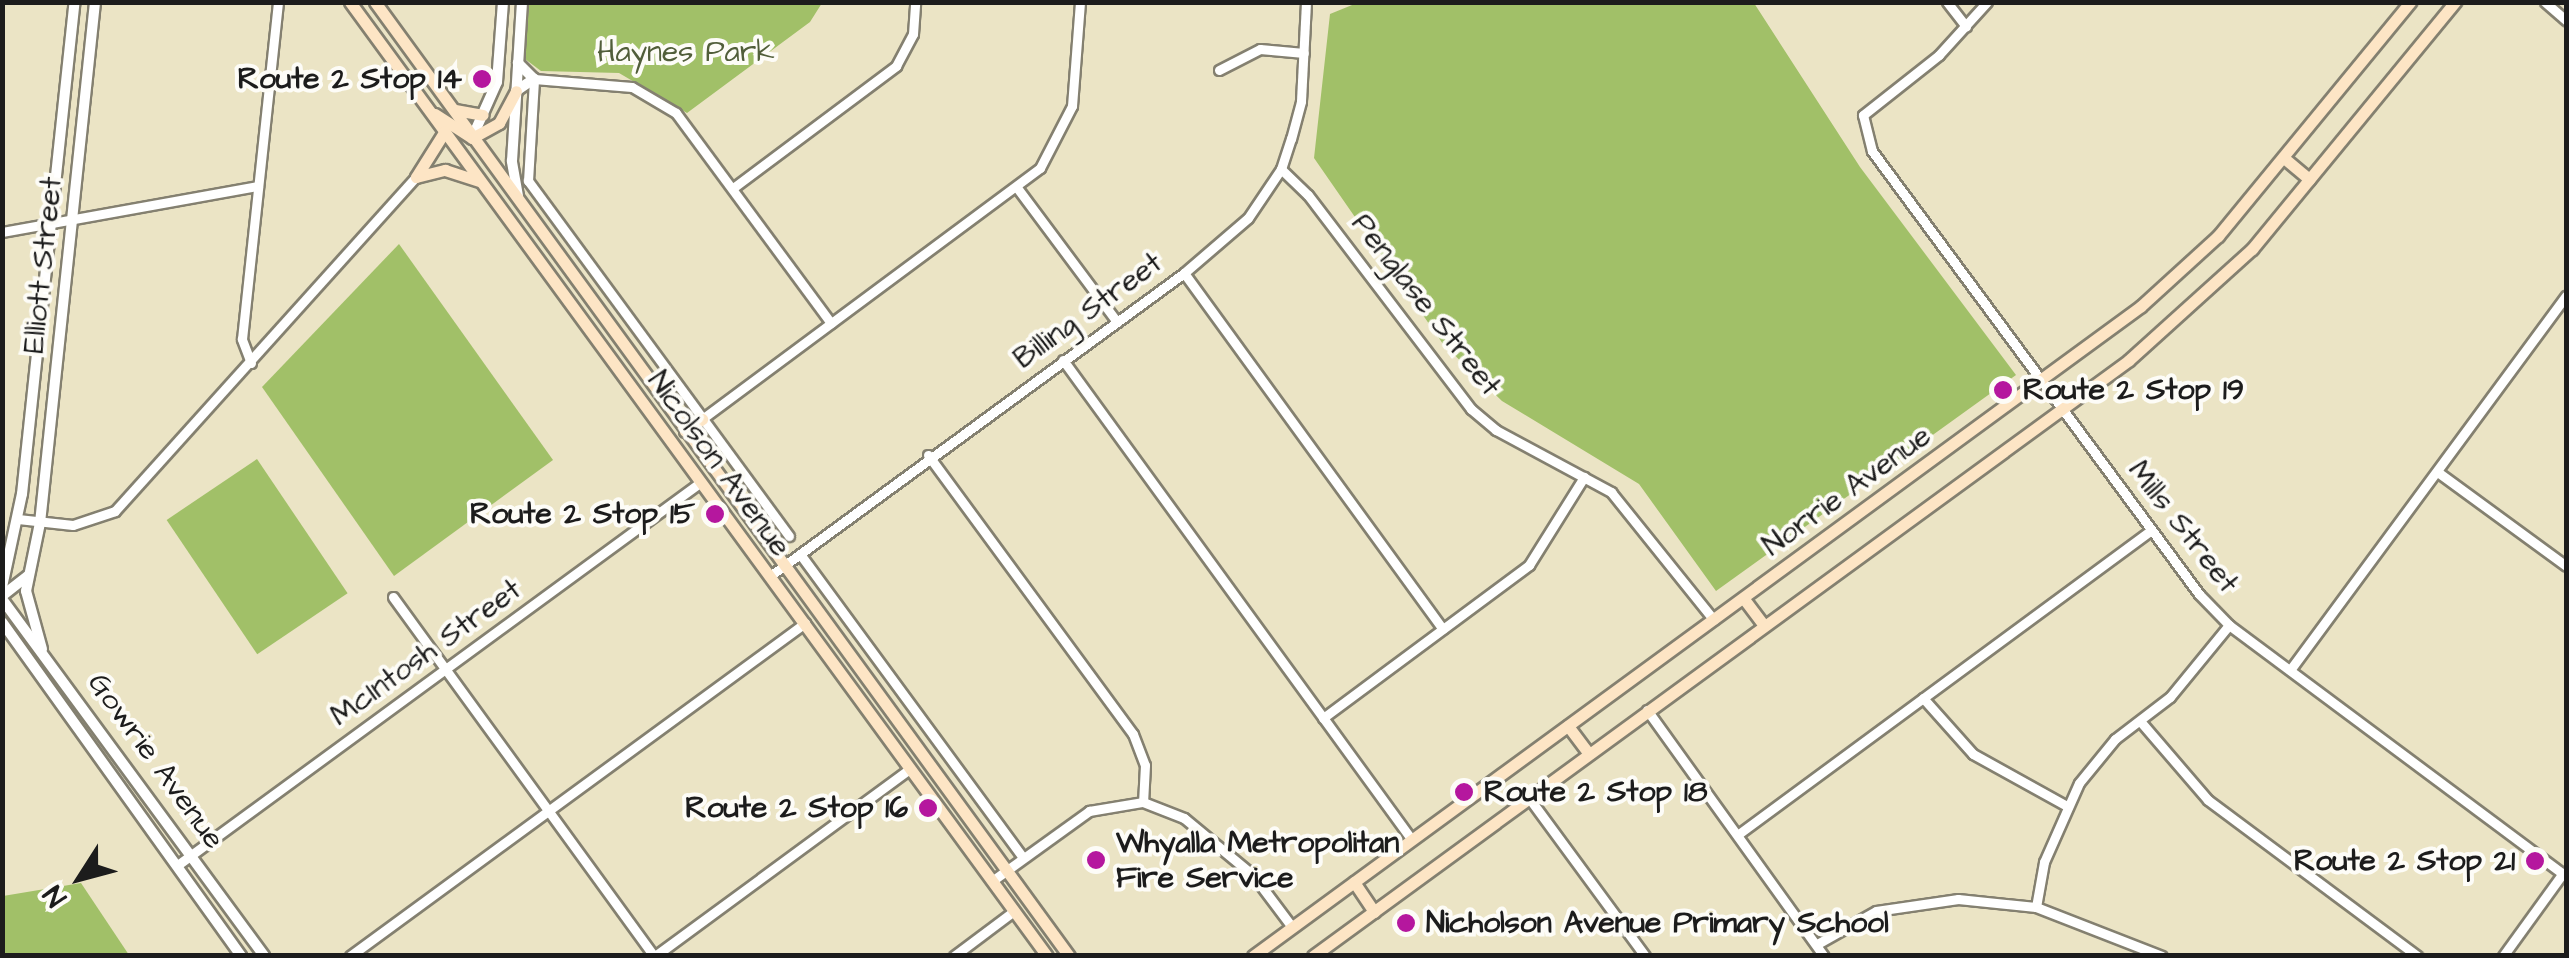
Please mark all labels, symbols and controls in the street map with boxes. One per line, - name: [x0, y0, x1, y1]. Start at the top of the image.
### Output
- park label: Haynes Park: [597, 34, 775, 70]
- place label: Route 2 Stop 14: [238, 61, 462, 97]
- marker: Route 2 Stop 14: [471, 68, 493, 90]
- street label: Elliott Street: [16, 175, 70, 355]
- street label: Penglase Street: [1344, 207, 1508, 403]
- street label: Billing Street: [1007, 245, 1169, 377]
- street label: Nicolson Avenue: [640, 364, 798, 564]
- place label: Route 2 Stop 19: [2023, 372, 2244, 408]
- marker: Route 2 Stop 19: [1992, 379, 2014, 401]
- street label: Norrie Avenue: [1756, 418, 1938, 564]
- street label: Mills Street: [2120, 454, 2246, 600]
- place label: Route 2 Stop 15: [470, 496, 695, 532]
- marker: Route 2 Stop 15: [704, 503, 726, 525]
- street label: McIntosh Street: [324, 572, 528, 734]
- street label: Gowrie Avenue: [80, 666, 232, 856]
- place label: Route 2 Stop 18: [1484, 774, 1707, 810]
- marker: Route 2 Stop 18: [1453, 781, 1475, 803]
- place label: Route 2 Stop 16: [685, 790, 908, 826]
- marker: Route 2 Stop 16: [917, 797, 939, 819]
- place label: Whyalla Metropolitan Fire Service: [1116, 825, 1399, 896]
- north arrow: [30, 828, 130, 928]
- place label: Route 2 Stop 21: [2294, 843, 2515, 879]
- marker: Whyalla Metropolitan Fire Service: [1085, 849, 1107, 871]
- marker: Route 2 Stop 21: [2524, 850, 2546, 872]
- text: N: [34, 877, 76, 914]
- place label: Nicholson Avenue Primary School: [1426, 905, 1889, 941]
- marker: Nicholson Avenue Primary School: [1395, 912, 1417, 934]

